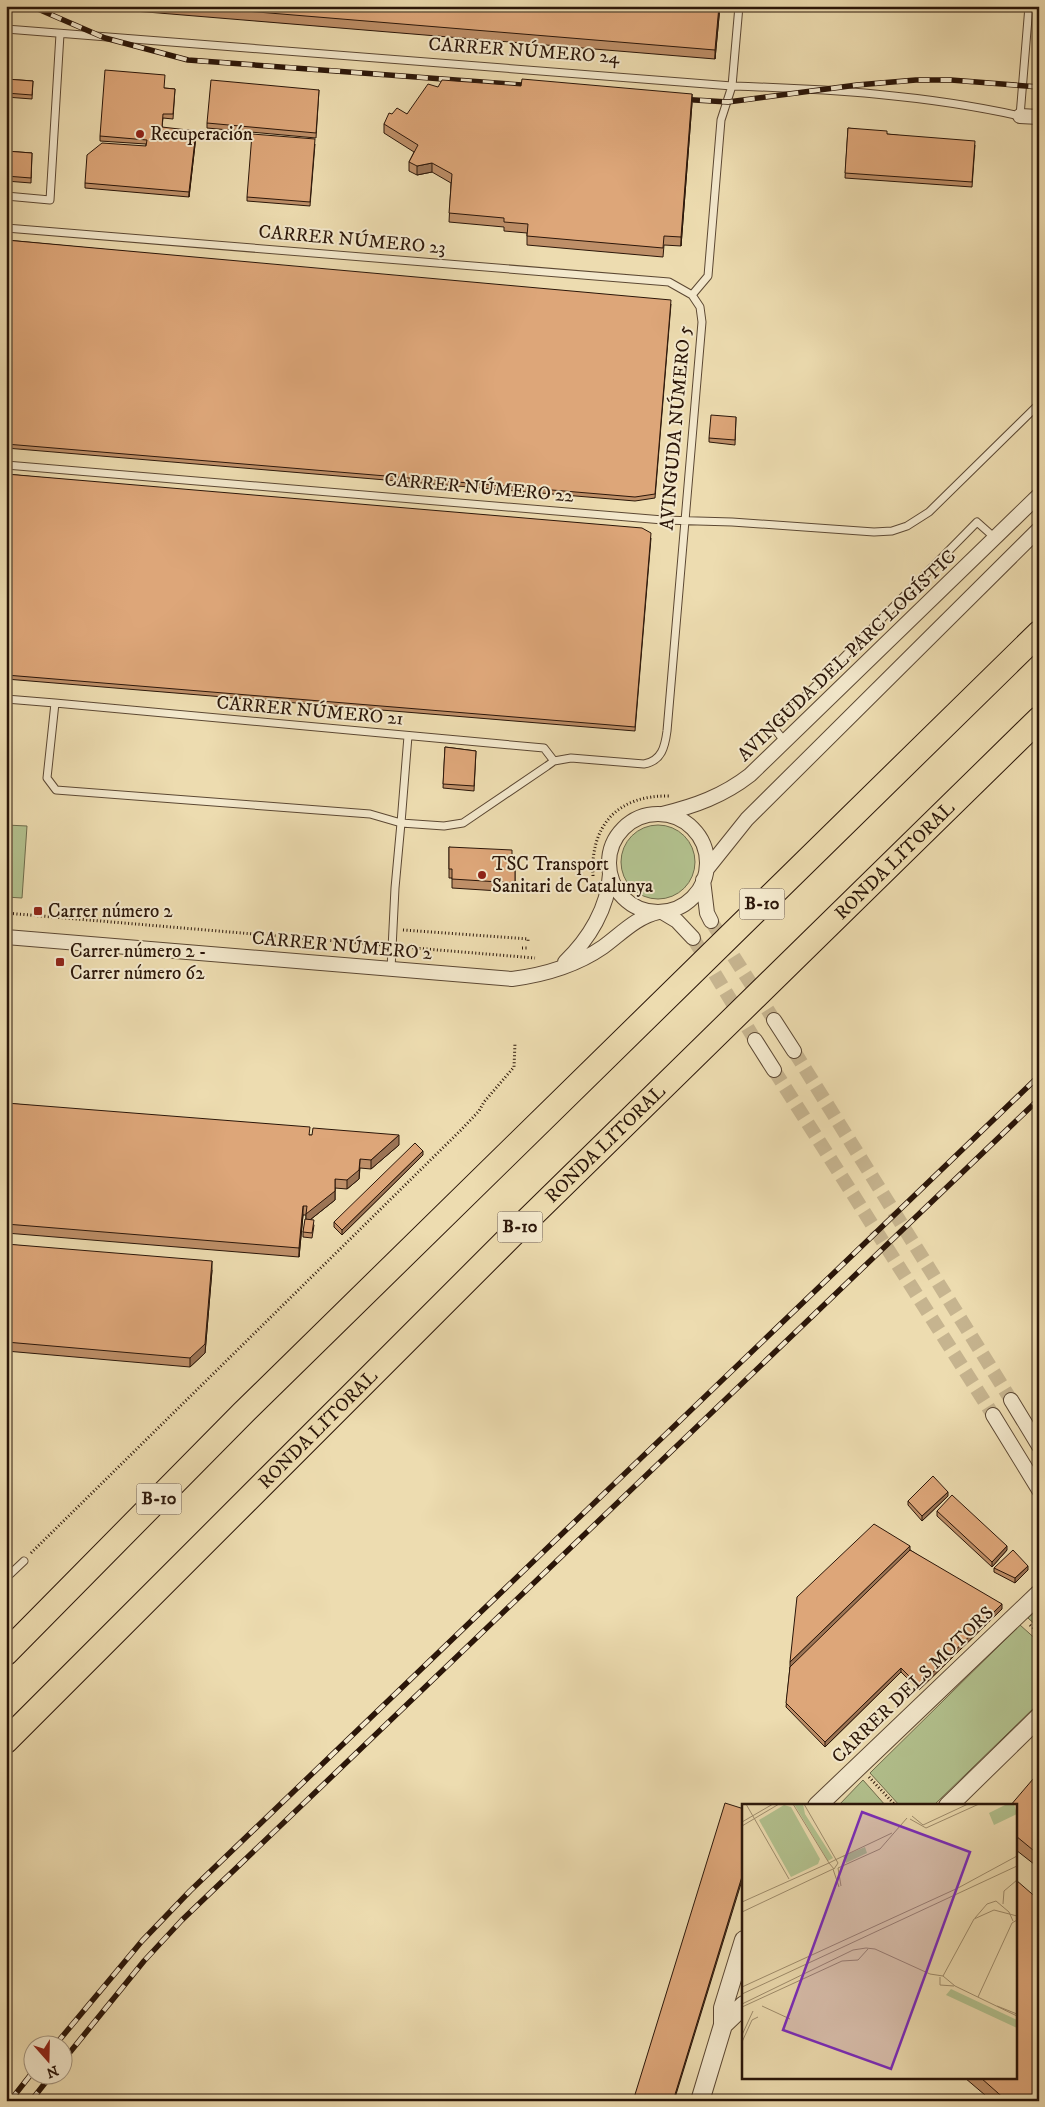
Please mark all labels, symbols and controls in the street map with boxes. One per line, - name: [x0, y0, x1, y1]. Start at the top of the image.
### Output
- street label: CARRER NÚMERO 24: [428, 31, 622, 69]
- place label: Recuperación: [150, 123, 253, 146]
- marker: Recuperación: [134, 128, 146, 140]
- street label: CARRER NÚMERO 23: [257, 218, 447, 260]
- street label: AVINGUDA NÚMERO 5: [654, 324, 696, 531]
- street label: CARRER NÚMERO 22: [383, 466, 575, 508]
- street label: AVINGUDA DEL PARC LOGÍSTIC: [732, 544, 961, 767]
- street label: CARRER NÚMERO 21: [216, 689, 405, 731]
- street label: RONDA LITORAL: [830, 796, 960, 924]
- place label: TSC Transport Sanitari de Catalunya: [492, 853, 653, 898]
- marker: TSC Transport Sanitari de Catalunya: [476, 869, 488, 881]
- road number: B-10: [740, 889, 784, 920]
- place label: Carrer número 2: [48, 900, 173, 923]
- marker: Carrer número 2: [32, 905, 44, 917]
- street label: CARRER NÚMERO 2: [251, 925, 434, 965]
- place label: Carrer número 2 - Carrer número 62: [70, 940, 206, 985]
- marker: Carrer número 2 - Carrer número 62: [54, 956, 66, 968]
- street label: RONDA LITORAL: [540, 1080, 670, 1208]
- road number: B-10: [498, 1212, 542, 1242]
- street label: RONDA LITORAL: [253, 1365, 382, 1494]
- road number: B-10: [136, 1484, 182, 1515]
- street label: CARRER DELS MOTORS: [827, 1602, 999, 1768]
- inset map: [742, 1804, 1018, 2080]
- north arrow: [22, 2034, 72, 2084]
- text: N: [43, 2061, 61, 2082]

